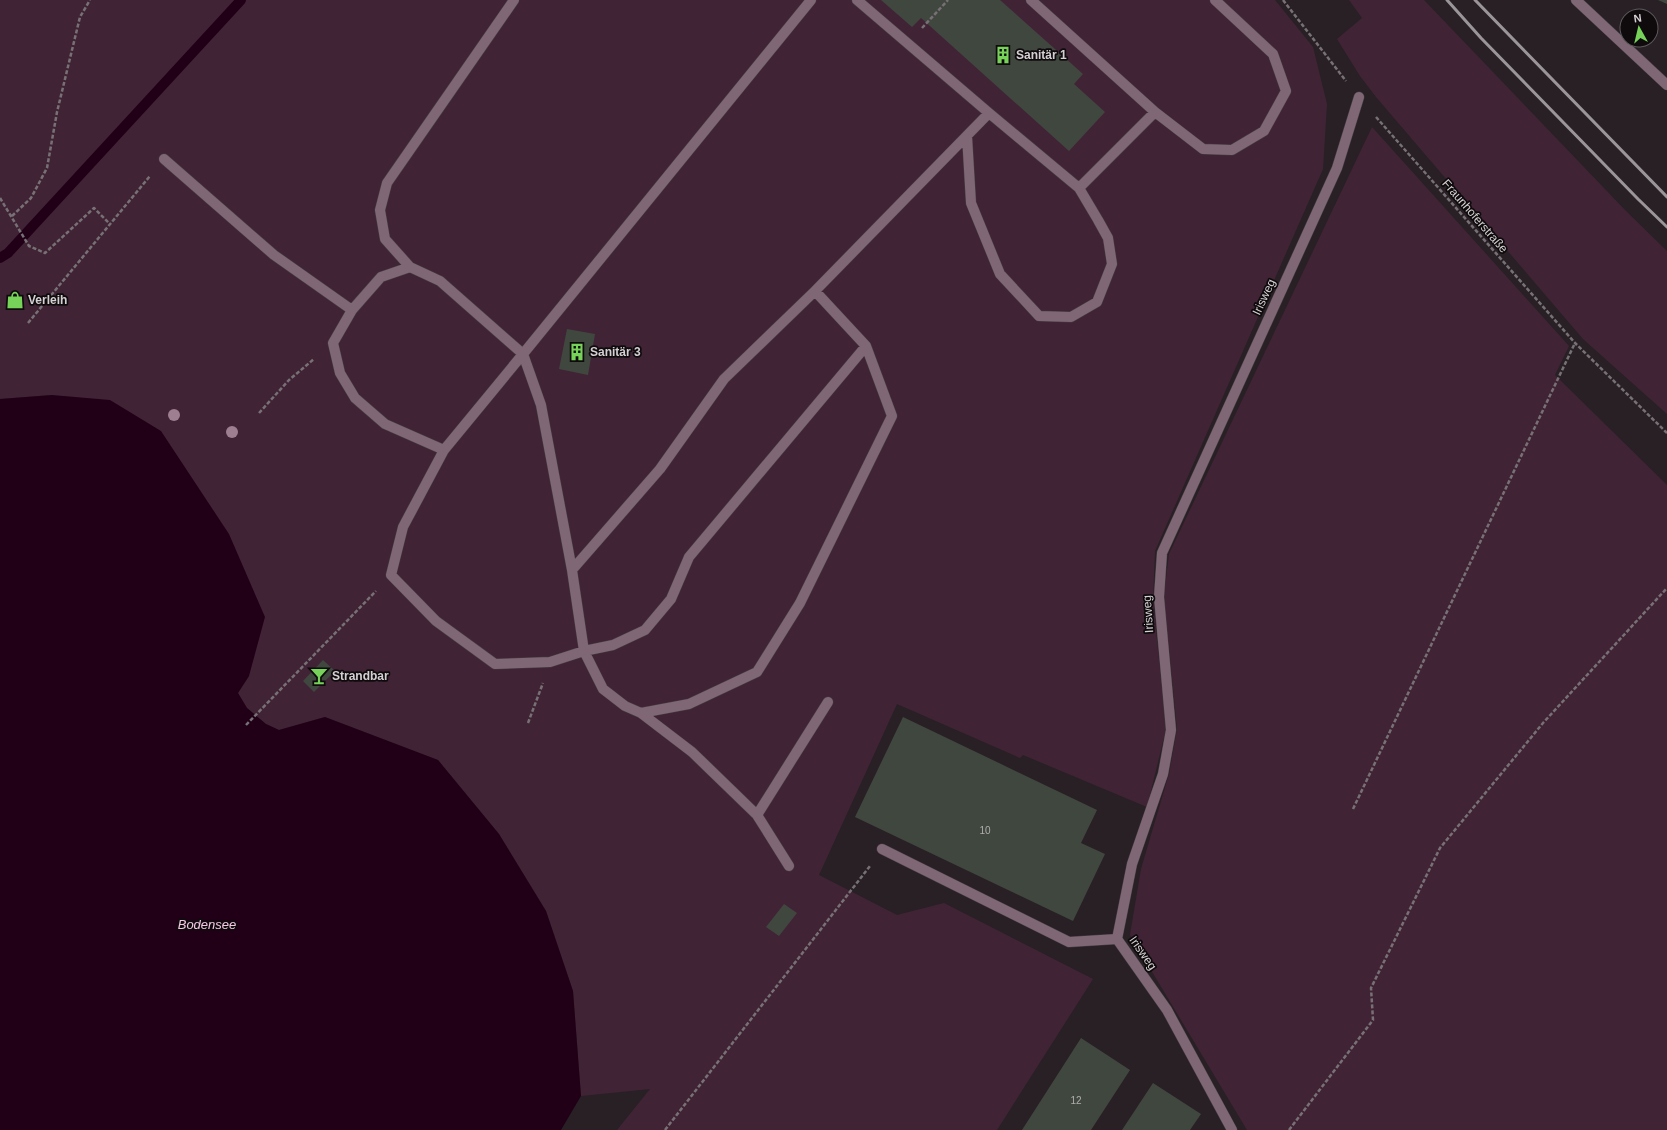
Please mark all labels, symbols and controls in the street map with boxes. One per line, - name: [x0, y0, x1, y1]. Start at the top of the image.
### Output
- north arrow: [1619, 8, 1659, 48]
- text: N: [1633, 12, 1642, 25]
- building icon: Sanitär 1: [993, 45, 1013, 65]
- place label: Sanitär 1: [1016, 48, 1067, 62]
- street label: Fraunhoferstraße: [1439, 176, 1511, 256]
- street label: Irisweg: [1250, 277, 1278, 317]
- shop icon: Verleih: [5, 290, 25, 310]
- place label: Verleih: [28, 293, 67, 307]
- building icon: Sanitär 3: [567, 342, 587, 362]
- place label: Sanitär 3: [590, 345, 641, 359]
- street label: Irisweg: [1140, 595, 1156, 633]
- bar icon: Strandbar: [309, 666, 329, 686]
- place label: Strandbar: [332, 669, 389, 683]
- house number: 10: [979, 825, 991, 836]
- water label: Bodensee: [178, 917, 236, 932]
- street label: Irisweg: [1126, 933, 1160, 973]
- house number: 12: [1070, 1095, 1082, 1106]

